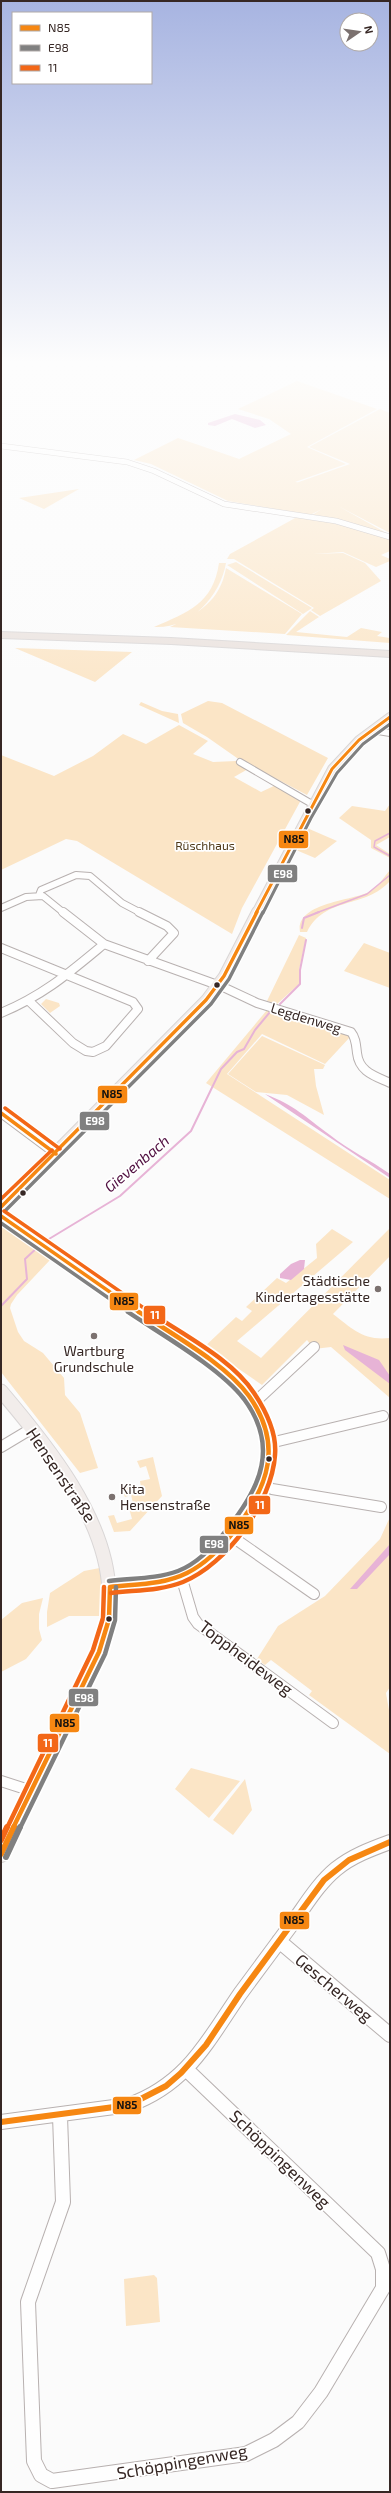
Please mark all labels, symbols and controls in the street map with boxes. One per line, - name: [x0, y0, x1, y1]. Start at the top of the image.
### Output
- legend: [12, 12, 152, 84]
- north arrow: [339, 12, 379, 52]
- text: N85: [48, 20, 70, 34]
- text: N: [362, 24, 376, 35]
- text: E98: [48, 40, 69, 54]
- text: 11: [48, 60, 58, 74]
- unlabelled marker: [303, 806, 313, 816]
- line badge: N85: [278, 830, 309, 849]
- text: N85: [284, 832, 304, 845]
- park label: Rüschhaus: [175, 838, 235, 852]
- line badge: E98: [267, 864, 298, 883]
- text: E98: [273, 867, 293, 880]
- unlabelled marker: [212, 980, 222, 990]
- street label: Legdenweg: [269, 999, 344, 1036]
- line badge: N85: [97, 1085, 128, 1104]
- text: N85: [102, 1087, 122, 1100]
- line badge: E98: [79, 1111, 110, 1131]
- text: E98: [85, 1114, 105, 1127]
- water label: Gievenbach: [100, 1131, 172, 1195]
- unlabelled marker: [18, 1188, 28, 1198]
- place label: Städtische Kindertagesstätte: [255, 1272, 370, 1305]
- marker: Städtische Kindertagesstätte: [373, 1284, 383, 1294]
- line badge: N85: [109, 1292, 139, 1311]
- text: N85: [114, 1294, 134, 1307]
- line badge: 11: [143, 1305, 166, 1325]
- text: 11: [150, 1308, 160, 1321]
- marker: Wartburg Grundschule: [89, 1331, 99, 1341]
- place label: Wartburg Grundschule: [54, 1342, 134, 1375]
- street label: Hensenstraße: [23, 1423, 101, 1526]
- unlabelled marker: [264, 1454, 274, 1464]
- place label: Kita Hensenstraße: [120, 1480, 210, 1513]
- marker: Kita Hensenstraße: [107, 1492, 117, 1502]
- line badge: 11: [248, 1495, 271, 1515]
- text: 11: [255, 1498, 265, 1511]
- line badge: N85: [224, 1516, 254, 1535]
- text: N85: [229, 1518, 249, 1531]
- line badge: E98: [199, 1535, 229, 1554]
- text: E98: [204, 1537, 224, 1550]
- unlabelled marker: [104, 1614, 114, 1624]
- street label: Toppheideweg: [195, 1616, 298, 1700]
- line badge: E98: [68, 1688, 99, 1707]
- text: E98: [74, 1691, 94, 1704]
- line badge: N85: [49, 1713, 80, 1733]
- text: N85: [55, 1716, 75, 1729]
- line badge: 11: [37, 1733, 59, 1753]
- text: 11: [43, 1736, 53, 1749]
- line badge: N85: [279, 1911, 310, 1930]
- text: N85: [284, 1913, 304, 1926]
- street label: Gescherweg: [291, 1949, 378, 2027]
- line badge: N85: [112, 2096, 142, 2115]
- text: N85: [117, 2098, 137, 2111]
- street label: Schöppingenweg: [226, 2105, 336, 2212]
- street label: Schöppingenweg: [115, 2440, 249, 2483]

